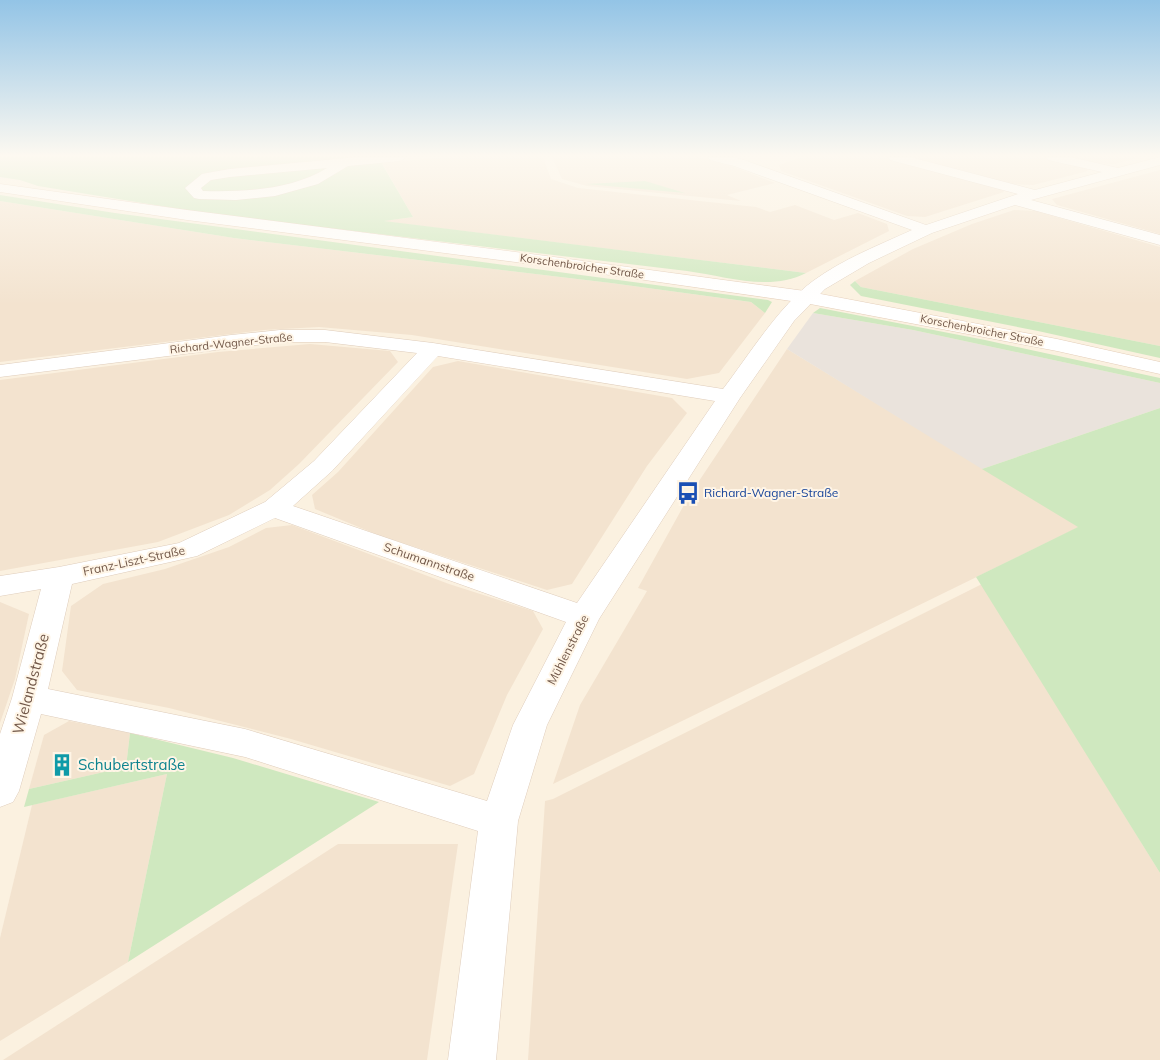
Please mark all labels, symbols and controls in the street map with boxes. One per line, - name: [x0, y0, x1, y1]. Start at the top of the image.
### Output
- street label: Korschenbroicher Straße: [519, 250, 645, 282]
- street label: Korschenbroicher Straße: [919, 311, 1045, 349]
- street label: Richard-Wagner-Straße: [169, 330, 293, 356]
- bus stop icon: Richard-Wagner-Straße: [675, 480, 701, 506]
- place label: Richard-Wagner-Straße: [704, 485, 838, 500]
- street label: Schumannstraße: [382, 539, 476, 584]
- street label: Franz-Liszt-Straße: [82, 542, 186, 579]
- street label: Mühlenstraße: [544, 612, 592, 687]
- street label: Wielandstraße: [8, 631, 53, 736]
- building icon: Schubertstraße: [49, 752, 75, 778]
- place label: Schubertstraße: [78, 755, 185, 774]

